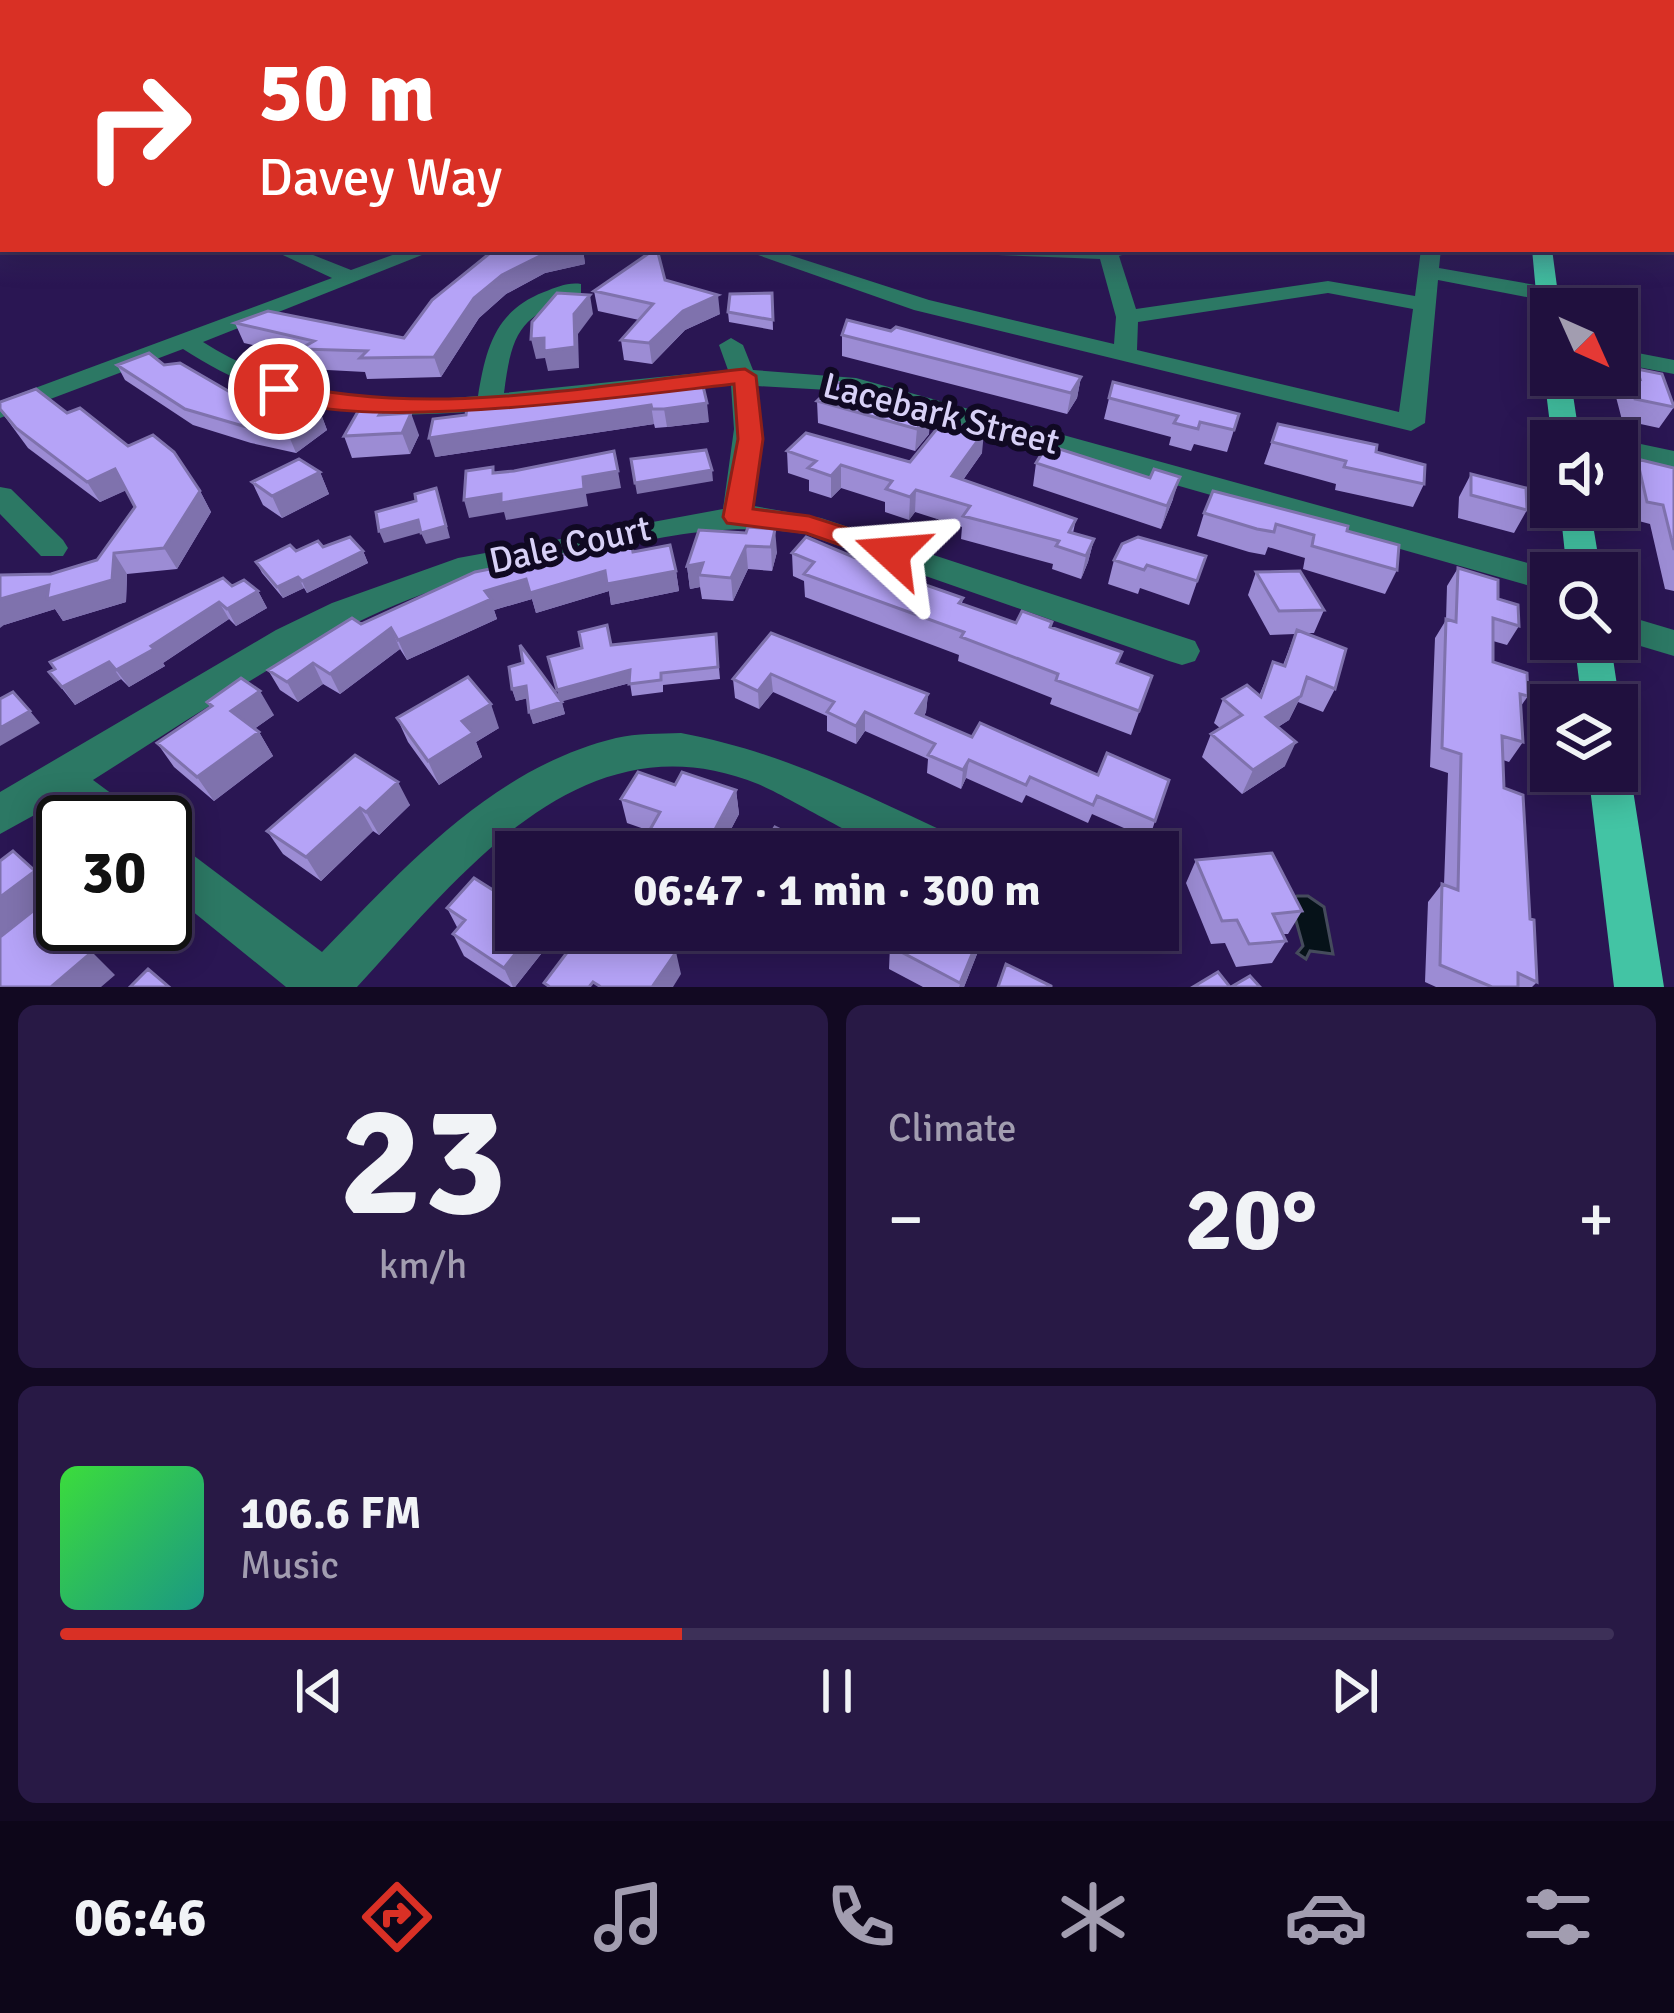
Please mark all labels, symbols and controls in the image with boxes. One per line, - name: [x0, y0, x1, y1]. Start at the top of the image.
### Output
- text: 50 m: [258, 41, 435, 145]
- icon: right: [60, 48, 216, 204]
- text: Davey Way: [258, 144, 502, 211]
- north arrow: [1530, 288, 1638, 396]
- map controls: [1530, 288, 1638, 792]
- pin: [228, 338, 330, 440]
- icon: arrive: [246, 356, 312, 422]
- street label: Lacebark Street: [818, 363, 1064, 465]
- button: sound: [1530, 420, 1638, 528]
- position arrow: [829, 490, 955, 616]
- street label: Dale Court: [485, 506, 655, 584]
- button: search: [1530, 552, 1638, 660]
- button: layers: [1530, 684, 1638, 792]
- speed limit sign: 30: [36, 795, 192, 951]
- text: 06:47 · 1 min · 300 m: [633, 863, 1041, 918]
- text: 23: [339, 1066, 507, 1259]
- text: Climate: [888, 1104, 1017, 1152]
- text: 20°: [1184, 1164, 1318, 1275]
- text: −: [888, 1179, 924, 1260]
- text: +: [1578, 1179, 1614, 1260]
- text: km/h: [379, 1241, 467, 1289]
- text: 106.6 FM: [240, 1486, 422, 1541]
- text: Music: [240, 1541, 339, 1589]
- icon: previous: [286, 1658, 352, 1724]
- icon: pause: [804, 1658, 870, 1724]
- icon: next: [1322, 1658, 1388, 1724]
- icon: directions: [355, 1875, 439, 1959]
- icon: music: [587, 1875, 671, 1959]
- icon: phone: [819, 1875, 903, 1959]
- icon: climate: [1051, 1875, 1135, 1959]
- icon: car: [1284, 1875, 1368, 1959]
- icon: filters: [1516, 1875, 1600, 1959]
- text: 06:46: [74, 1884, 207, 1951]

